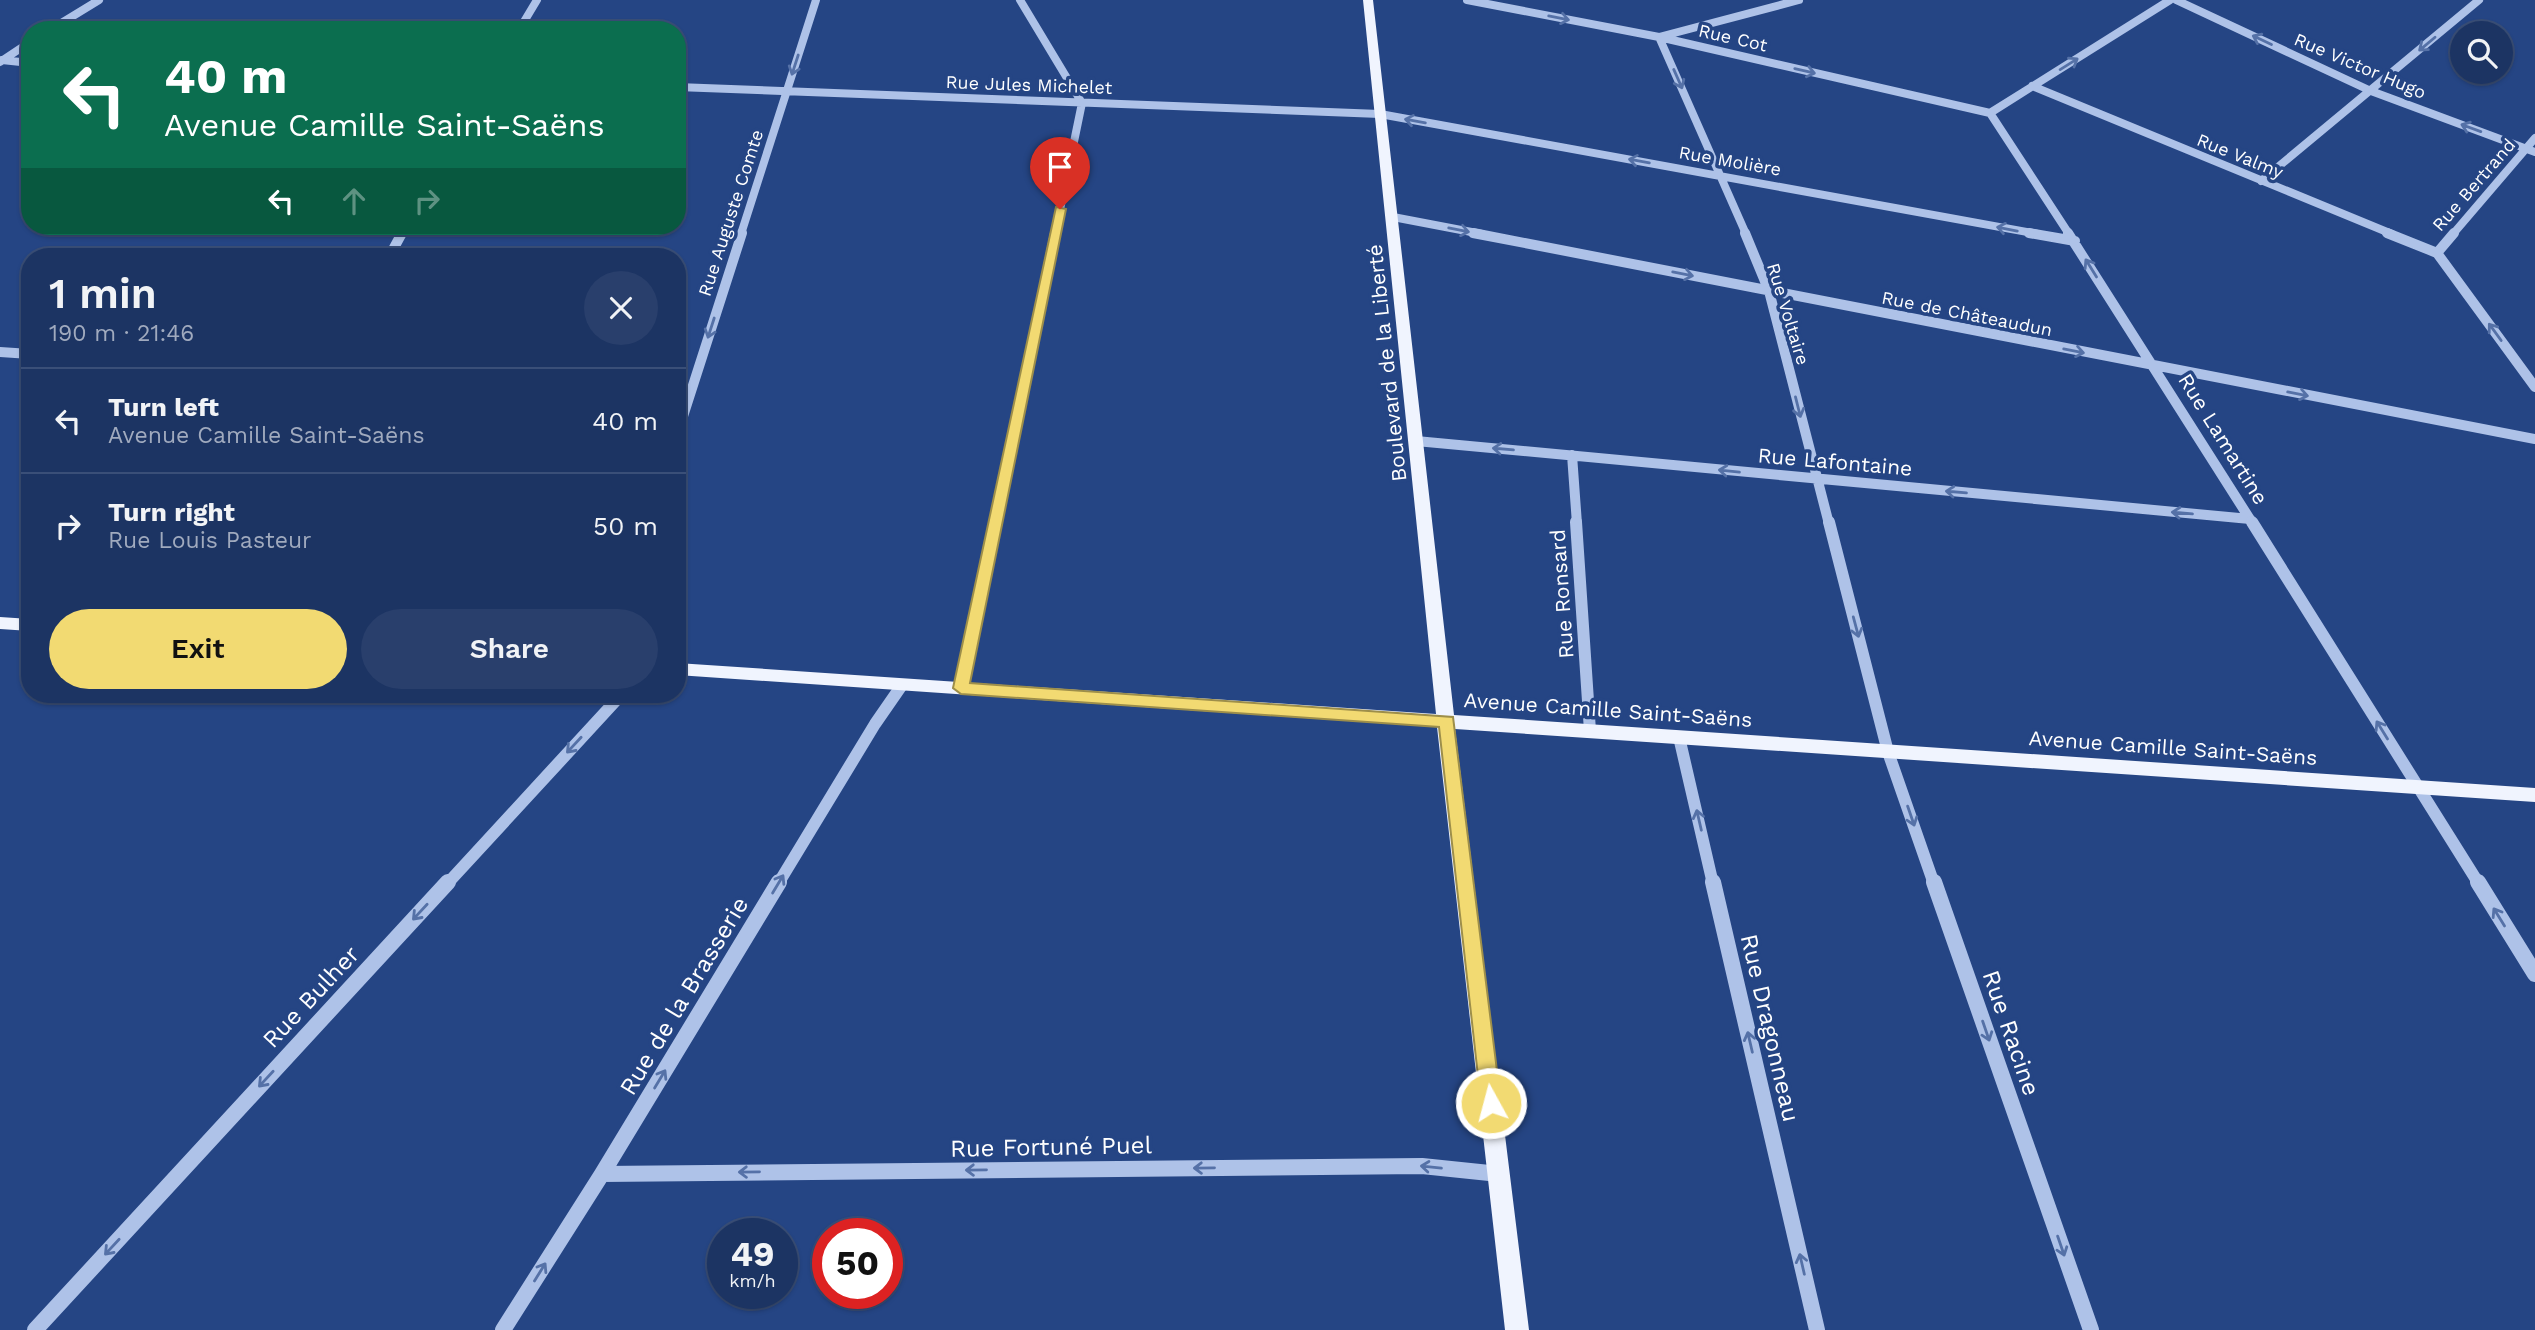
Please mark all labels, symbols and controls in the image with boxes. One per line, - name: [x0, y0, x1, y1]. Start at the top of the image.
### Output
- one-way arrow: [1547, 11, 1569, 25]
- street label: Rue Cot: [1697, 19, 1770, 56]
- map controls: [2450, 21, 2513, 84]
- button: search: [2450, 21, 2513, 84]
- street label: Rue Victor Hugo: [2291, 28, 2429, 103]
- one-way arrow: [2251, 33, 2273, 46]
- one-way arrow: [2418, 36, 2436, 52]
- text: 40 m: [164, 47, 287, 105]
- icon: left: [49, 49, 140, 140]
- one-way arrow: [788, 54, 801, 76]
- one-way arrow: [2058, 56, 2078, 70]
- one-way arrow: [1793, 64, 1816, 78]
- one-way arrow: [1672, 68, 1685, 89]
- street label: Rue Jules Michelet: [945, 71, 1113, 98]
- text: Avenue Camille Saint-Saëns: [164, 106, 605, 144]
- one-way arrow: [1404, 113, 1427, 127]
- one-way arrow: [2460, 121, 2482, 133]
- street label: Rue Auguste Comte: [694, 127, 767, 299]
- street label: Rue Valmy: [2194, 129, 2287, 183]
- street label: Rue Bertrand: [2428, 134, 2519, 235]
- pin: [1030, 137, 1090, 209]
- street label: Rue Molière: [1677, 141, 1783, 180]
- icon: arrive: [1041, 148, 1079, 186]
- one-way arrow: [1628, 154, 1651, 167]
- icon: left: [262, 182, 300, 220]
- icon: ahead: [335, 182, 373, 220]
- icon: right: [408, 182, 446, 220]
- one-way arrow: [1997, 221, 2019, 235]
- one-way arrow: [1447, 223, 1470, 237]
- street label: Boulevard de la Liberté: [1362, 243, 1411, 483]
- one-way arrow: [2084, 258, 2098, 278]
- street label: Rue Voltaire: [1763, 260, 1814, 367]
- one-way arrow: [1671, 267, 1694, 281]
- text: 1 min: [49, 269, 157, 318]
- button: close: [584, 271, 658, 345]
- street label: Rue de Châteaudun: [1880, 287, 2054, 340]
- one-way arrow: [704, 317, 717, 339]
- text: 190 m · 21:46: [49, 320, 194, 347]
- one-way arrow: [2487, 323, 2502, 342]
- one-way arrow: [2062, 344, 2085, 358]
- street label: Rue Lamartine: [2173, 369, 2274, 509]
- one-way arrow: [2286, 388, 2309, 401]
- text: Turn left: [108, 392, 219, 422]
- one-way arrow: [1792, 395, 1805, 417]
- icon: left: [49, 402, 87, 440]
- text: 40 m: [592, 406, 658, 436]
- text: Avenue Camille Saint-Saëns: [108, 422, 425, 449]
- one-way arrow: [1492, 442, 1515, 455]
- street label: Rue Lafontaine: [1757, 442, 1913, 481]
- one-way arrow: [1719, 464, 1741, 477]
- one-way arrow: [1945, 485, 1968, 498]
- text: Turn right: [108, 497, 235, 527]
- one-way arrow: [2172, 506, 2194, 519]
- icon: right: [49, 507, 87, 545]
- text: 50 m: [593, 511, 658, 541]
- text: Rue Louis Pasteur: [108, 527, 311, 554]
- street label: Rue Ronsard: [1545, 529, 1578, 660]
- button: Exit: [49, 609, 347, 689]
- button: Share: [361, 609, 658, 689]
- one-way arrow: [1850, 615, 1863, 638]
- street label: Avenue Camille Saint-Saëns: [1463, 687, 1753, 732]
- one-way arrow: [2375, 720, 2389, 740]
- street label: Avenue Camille Saint-Saëns: [2028, 725, 2318, 770]
- one-way arrow: [566, 736, 583, 753]
- one-way arrow: [1906, 805, 1919, 826]
- one-way arrow: [1692, 809, 1705, 832]
- one-way arrow: [771, 875, 785, 895]
- street label: Rue de la Brasserie: [614, 892, 754, 1100]
- one-way arrow: [412, 903, 429, 920]
- one-way arrow: [2491, 907, 2505, 927]
- street label: Rue Dragonneau: [1735, 931, 1805, 1125]
- street label: Rue Bulher: [257, 940, 365, 1054]
- street label: Rue Racine: [1977, 967, 2045, 1099]
- one-way arrow: [1981, 1019, 1993, 1041]
- one-way arrow: [1743, 1031, 1756, 1054]
- position arrow: [1454, 1066, 1528, 1140]
- one-way arrow: [258, 1070, 274, 1088]
- one-way arrow: [652, 1070, 667, 1089]
- street label: Rue Fortuné Puel: [950, 1131, 1153, 1163]
- one-way arrow: [1420, 1160, 1443, 1173]
- one-way arrow: [1192, 1161, 1215, 1175]
- one-way arrow: [965, 1163, 988, 1177]
- one-way arrow: [737, 1165, 760, 1179]
- speed limit sign: 50: [812, 1218, 903, 1309]
- text: 49: [730, 1233, 775, 1275]
- one-way arrow: [2056, 1234, 2068, 1256]
- one-way arrow: [104, 1238, 120, 1256]
- one-way arrow: [1795, 1253, 1808, 1275]
- one-way arrow: [533, 1263, 547, 1283]
- text: km/h: [729, 1270, 776, 1291]

